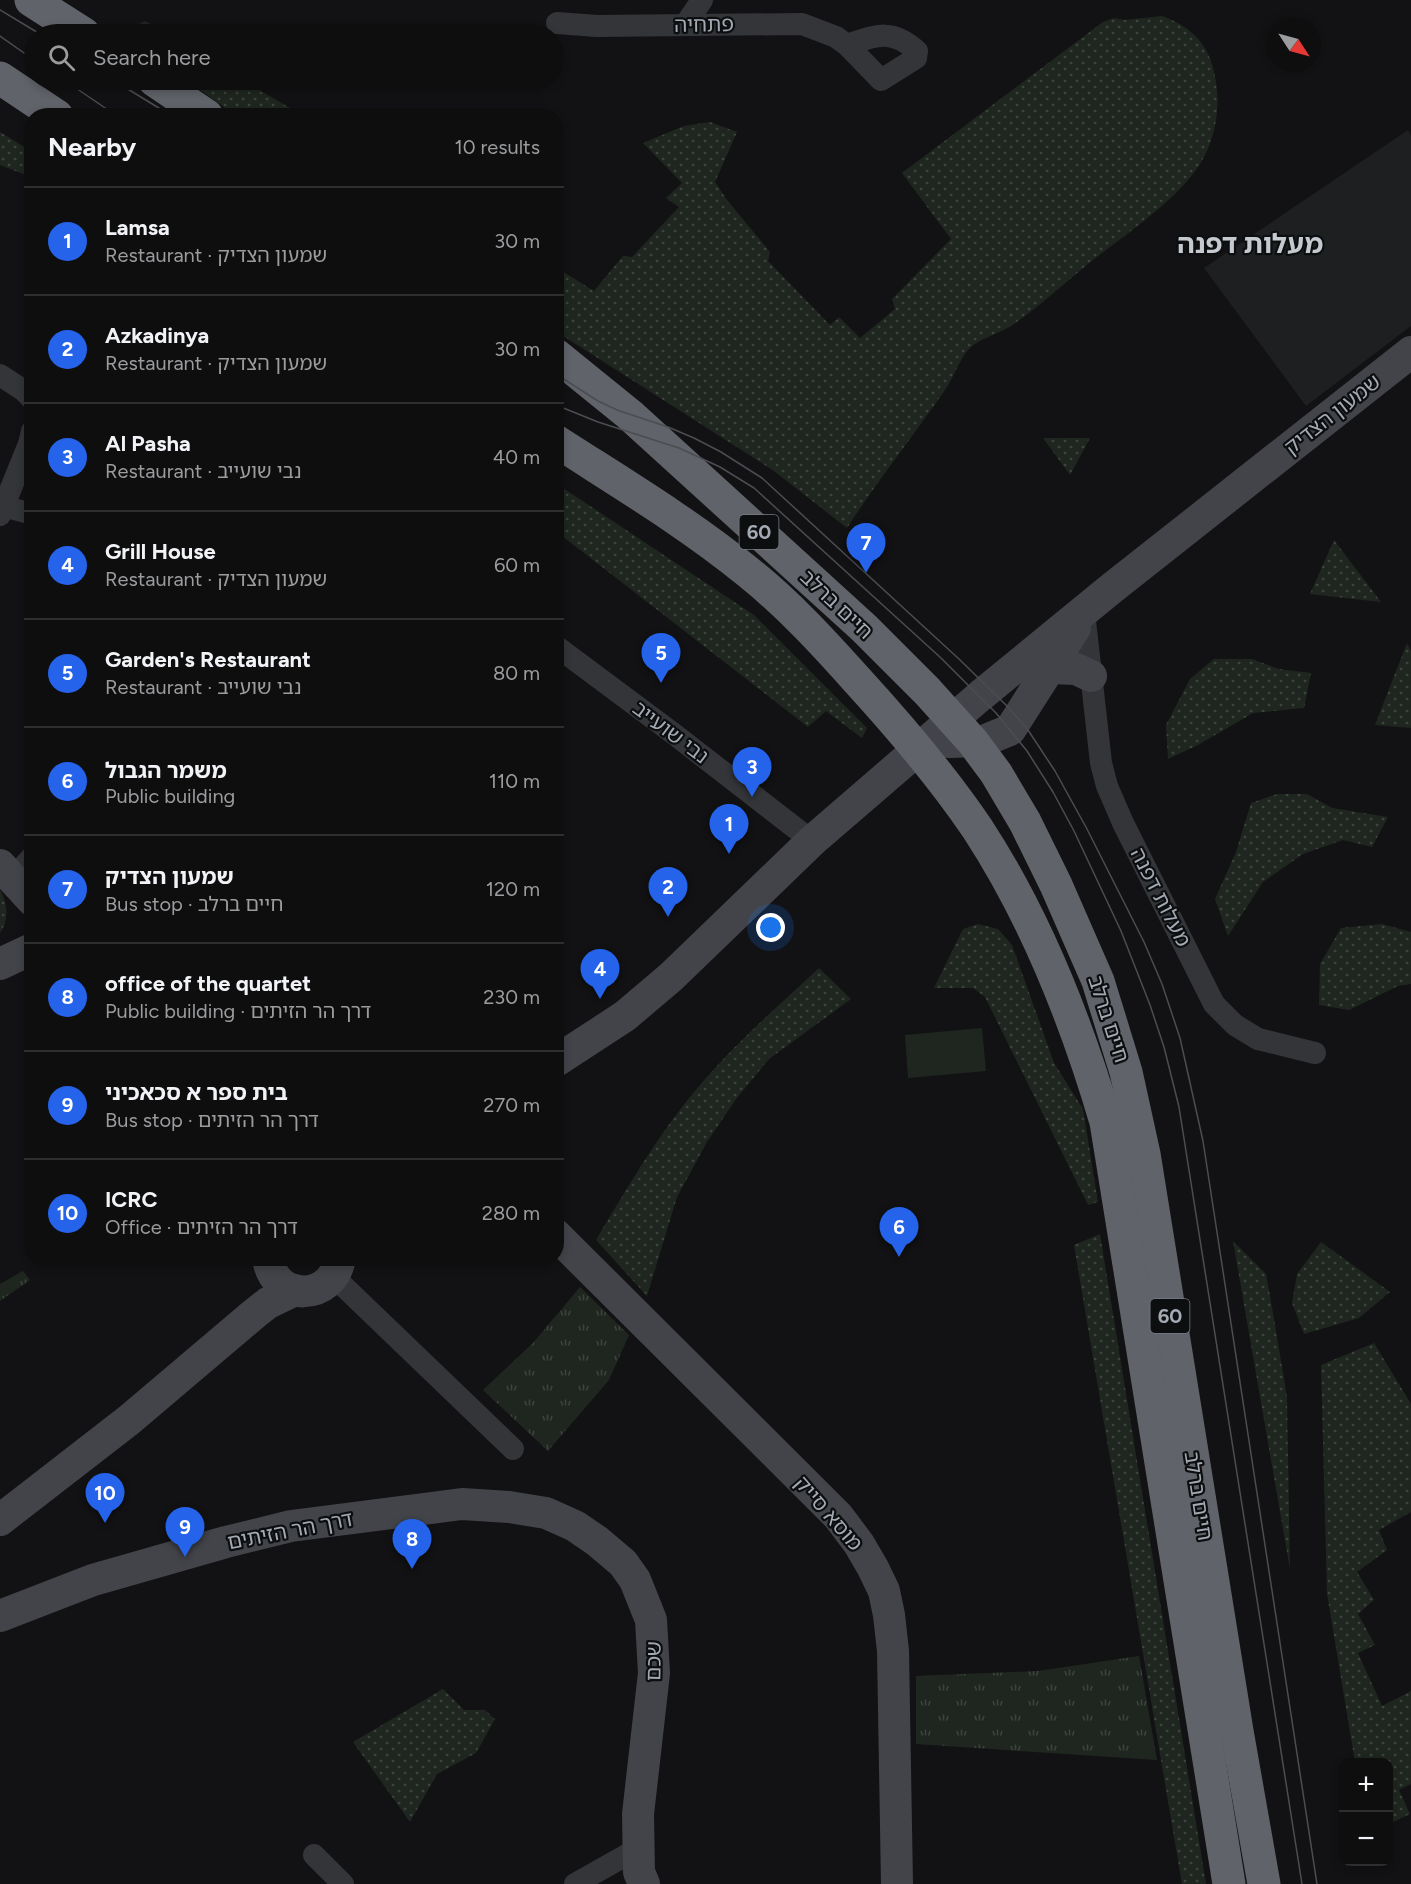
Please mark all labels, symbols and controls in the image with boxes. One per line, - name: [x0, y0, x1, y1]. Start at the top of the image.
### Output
- street label: פתחיה: [674, 11, 734, 37]
- north arrow: [1267, 18, 1321, 72]
- search box: [24, 24, 564, 90]
- icon: search: [45, 41, 78, 74]
- text: Search here: [93, 44, 211, 71]
- text: Nearby: [48, 131, 136, 163]
- text: 10 results: [455, 135, 540, 159]
- text: Lamsa: [105, 214, 170, 241]
- district label: מעלות דפנה: [1177, 227, 1323, 260]
- text: 1: [63, 229, 72, 253]
- text: 30 m: [494, 229, 540, 253]
- text: Restaurant · שמעון הצדיק: [105, 243, 327, 267]
- text: Azkadinya: [105, 322, 209, 349]
- text: 2: [62, 337, 73, 361]
- text: 30 m: [494, 337, 540, 361]
- text: Restaurant · שמעון הצדיק: [105, 351, 327, 375]
- street label: שמעון הצדיק: [1279, 369, 1385, 459]
- text: Al Pasha: [105, 430, 191, 457]
- text: 3: [62, 445, 73, 469]
- text: 40 m: [493, 445, 540, 469]
- text: Restaurant · נבי שועייב: [105, 459, 302, 483]
- road number: 60: [740, 515, 778, 549]
- pin: 7: [846, 524, 886, 573]
- text: Grill House: [105, 538, 216, 565]
- text: 4: [61, 553, 74, 577]
- text: 60 m: [494, 553, 540, 577]
- street label: חיים ברלב: [796, 564, 878, 644]
- text: Restaurant · שמעון הצדיק: [105, 567, 327, 591]
- pin: 5: [642, 634, 680, 683]
- text: Garden's Restaurant: [105, 646, 311, 673]
- text: 5: [62, 661, 73, 685]
- text: 80 m: [493, 661, 540, 685]
- text: Restaurant · נבי שועייב: [105, 675, 302, 699]
- street label: נבי שועייב: [628, 695, 714, 769]
- pin: 3: [732, 748, 771, 797]
- text: משמר הגבול: [105, 757, 227, 784]
- text: 6: [62, 769, 73, 793]
- text: 110 m: [489, 769, 540, 793]
- text: Public building: [105, 784, 235, 808]
- pin: 1: [710, 804, 748, 854]
- street label: מעלות דפנה: [1125, 843, 1197, 951]
- text: שמעון הצדיק: [105, 863, 234, 890]
- pin: 2: [648, 868, 688, 917]
- text: 7: [62, 877, 73, 901]
- text: 120 m: [486, 877, 540, 901]
- text: Bus stop · חיים ברלב: [105, 892, 283, 916]
- your location: [756, 913, 785, 942]
- pin: 4: [580, 950, 620, 999]
- text: office of the quartet: [105, 970, 311, 997]
- street label: חיים ברלב: [1083, 972, 1135, 1066]
- text: 8: [61, 985, 74, 1009]
- text: 230 m: [483, 985, 540, 1009]
- text: Public building · דרך הר הזיתים: [105, 999, 371, 1023]
- text: בית ספר א סכאכיני: [105, 1079, 288, 1106]
- text: 9: [62, 1093, 73, 1117]
- text: 270 m: [483, 1093, 540, 1117]
- text: Bus stop · דרך הר הזיתים: [105, 1108, 319, 1132]
- text: ICRC: [105, 1186, 157, 1213]
- text: 10: [57, 1201, 78, 1225]
- text: 280 m: [482, 1201, 540, 1225]
- pin: 6: [880, 1208, 918, 1257]
- text: Office · דרך הר הזיתים: [105, 1215, 298, 1239]
- road number: 60: [1150, 1299, 1190, 1333]
- street label: חיים ברלב: [1180, 1450, 1218, 1542]
- street label: מוסא סייק: [790, 1470, 868, 1556]
- pin: 10: [86, 1474, 124, 1523]
- street label: דרך הר הזיתים: [225, 1506, 355, 1554]
- pin: 9: [166, 1508, 204, 1557]
- pin: 8: [392, 1520, 432, 1569]
- street label: שכם: [640, 1641, 666, 1681]
- map controls: [1339, 1758, 1393, 1866]
- button: +: [1339, 1758, 1393, 1812]
- button: −: [1339, 1812, 1393, 1866]

